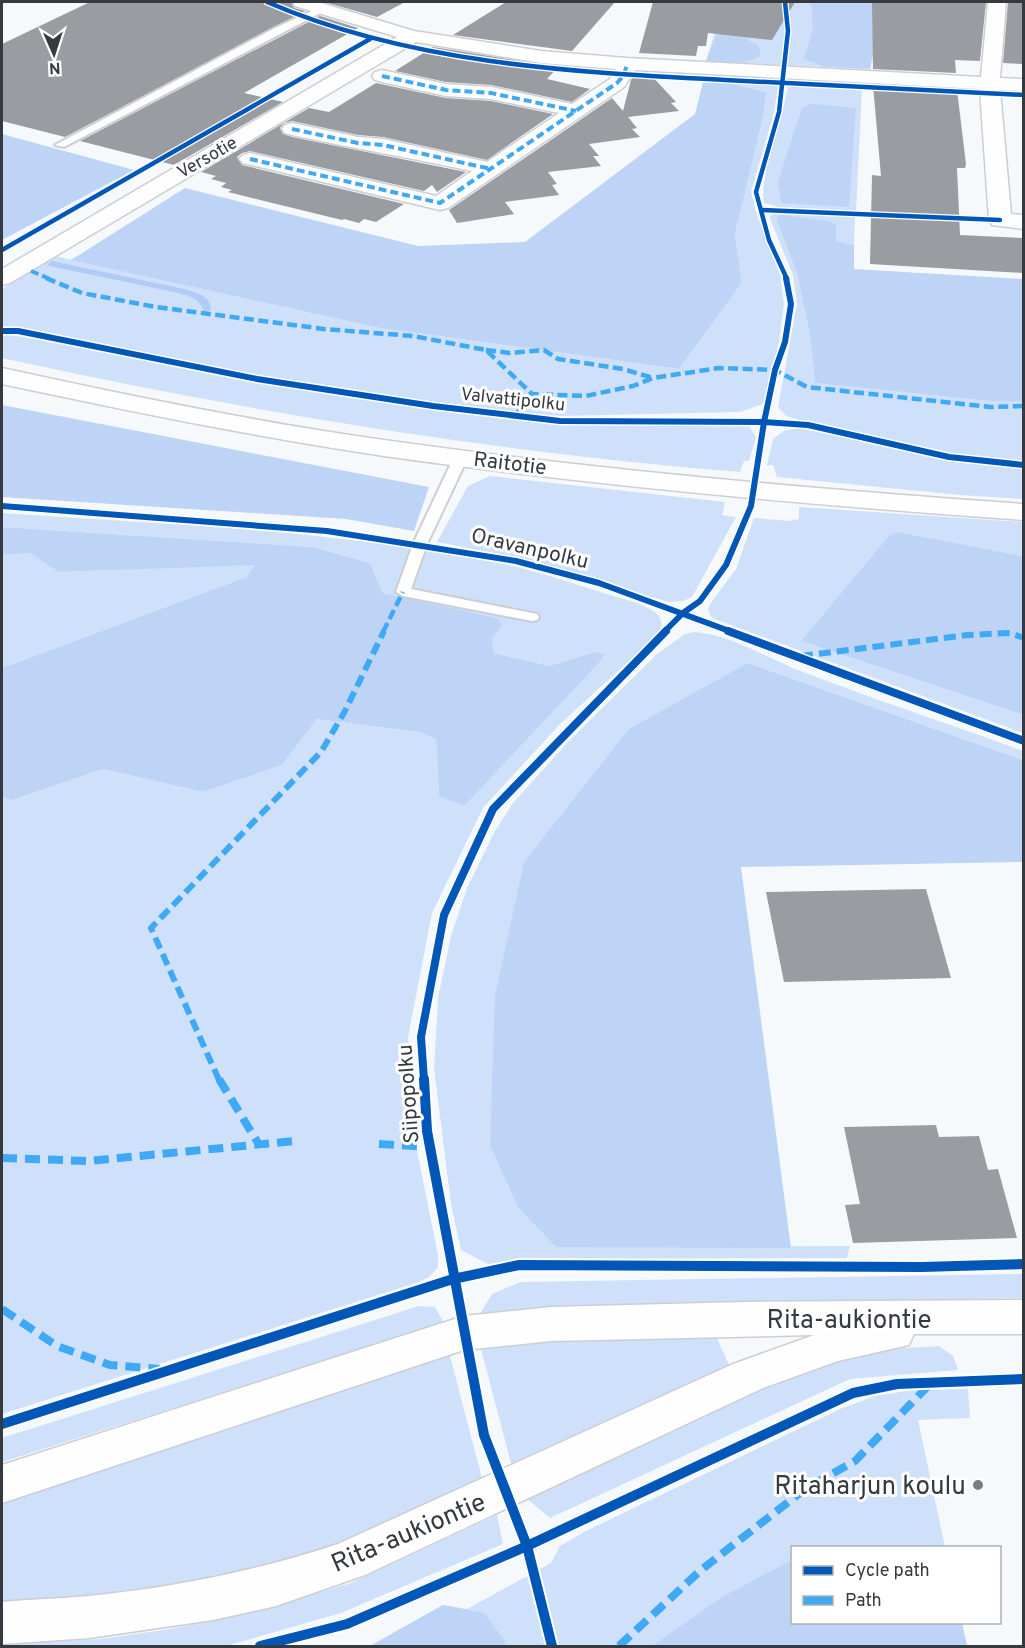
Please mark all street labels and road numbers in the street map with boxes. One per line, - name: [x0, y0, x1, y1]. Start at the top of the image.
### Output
- street label: Versotie: [174, 132, 242, 185]
- street label: Valvattipolku: [459, 384, 566, 417]
- street label: Raitotie: [472, 447, 548, 482]
- street label: Oravanpolku: [468, 523, 591, 576]
- street label: Siipopolku: [393, 1044, 426, 1144]
- street label: Rita-aukiontie: [767, 1305, 931, 1338]
- street label: Rita-aukiontie: [327, 1487, 491, 1582]

